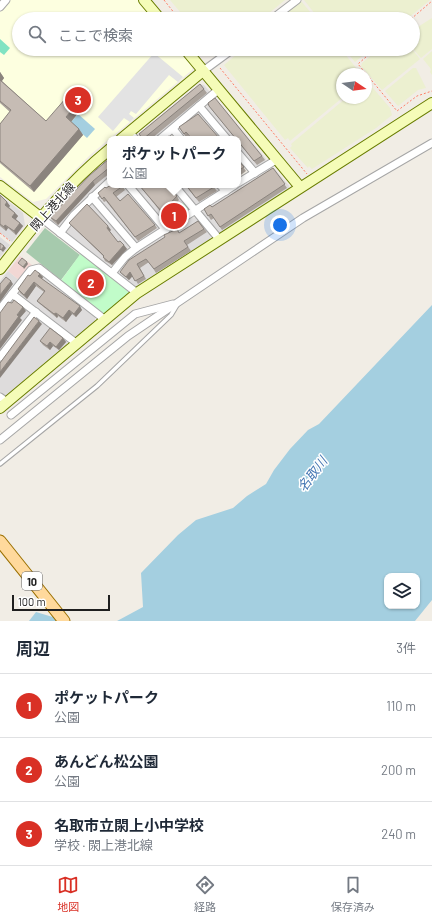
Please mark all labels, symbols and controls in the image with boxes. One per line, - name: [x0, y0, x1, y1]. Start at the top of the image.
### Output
- search box: [12, 12, 420, 56]
- icon: search: [26, 23, 48, 45]
- text: ここで検索: [58, 26, 133, 44]
- north arrow: [336, 68, 372, 104]
- pin: 3: [65, 85, 91, 115]
- popup: [107, 136, 241, 188]
- text: ポケットパーク: [121, 144, 227, 162]
- text: 公園: [121, 165, 148, 181]
- street label: 閖上港北線: [27, 179, 77, 233]
- pin: 1: [161, 201, 187, 231]
- your location: [270, 215, 290, 235]
- pin: 2: [78, 268, 104, 298]
- water label: 名取川: [294, 452, 331, 494]
- road number: 10: [22, 572, 42, 590]
- map controls: [384, 573, 420, 609]
- button: layers: [384, 573, 420, 609]
- scale bar: [12, 593, 110, 612]
- text: 100 m: [18, 595, 46, 608]
- text: 周辺: [16, 638, 50, 658]
- text: 3件: [396, 640, 416, 656]
- text: ポケットパーク: [54, 688, 159, 706]
- text: 1: [27, 698, 31, 714]
- text: 110 m: [386, 698, 416, 714]
- text: 公園: [54, 709, 80, 725]
- text: あんどん松公園: [54, 752, 159, 770]
- text: 2: [25, 762, 33, 778]
- text: 200 m: [381, 762, 416, 778]
- text: 公園: [54, 773, 80, 789]
- text: 名取市立閖上小中学校: [54, 816, 204, 834]
- text: 3: [25, 826, 33, 842]
- text: 240 m: [381, 826, 416, 842]
- text: 学校 · 閖上港北線: [54, 837, 153, 853]
- tab: 地図: [57, 874, 79, 914]
- tab: 経路: [194, 874, 216, 914]
- tab: 保存済み: [331, 874, 375, 914]

